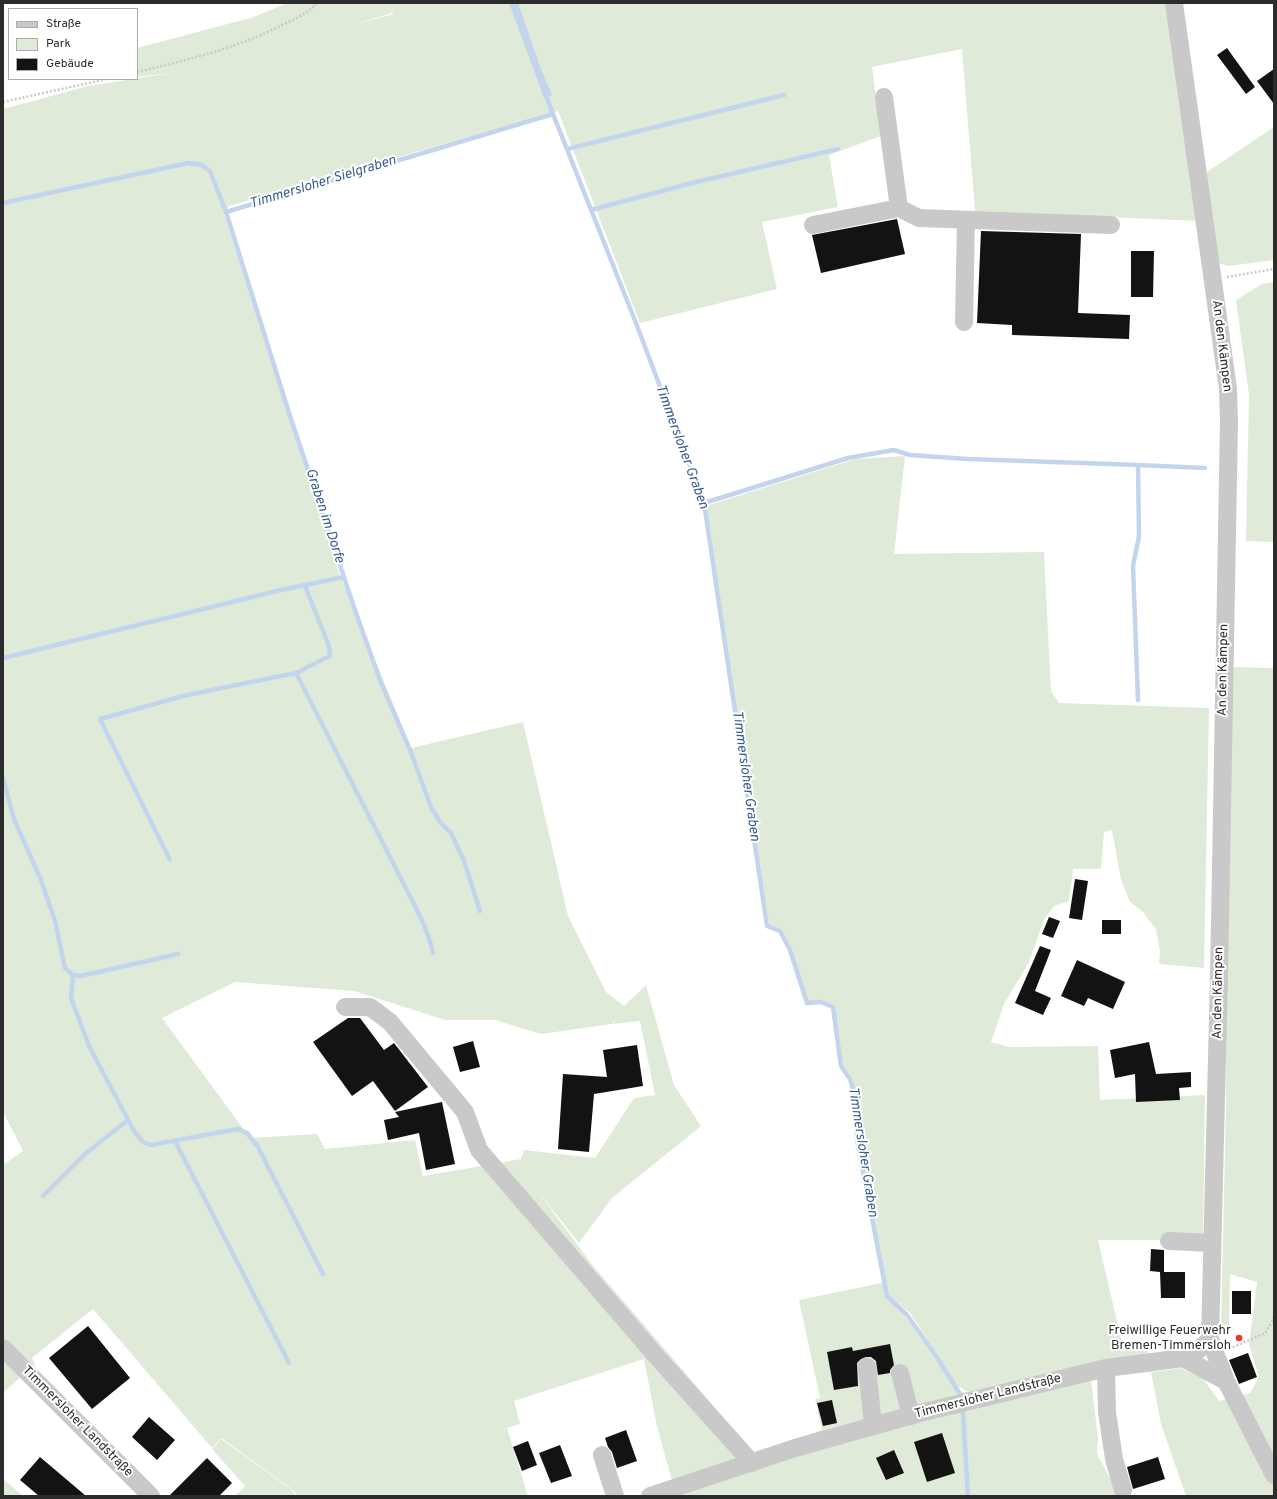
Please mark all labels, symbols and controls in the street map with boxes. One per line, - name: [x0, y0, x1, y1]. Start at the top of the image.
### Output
- legend: [8, 8, 138, 80]
- text: Straße: [46, 16, 81, 32]
- text: Park: [46, 36, 71, 52]
- text: Gebäude: [46, 56, 94, 72]
- water label: Timmersloher Sielgraben: [248, 153, 398, 213]
- street label: An den Kämpen: [1208, 299, 1234, 393]
- water label: Timmersloher Graben: [651, 382, 711, 512]
- water label: Graben im Dorfe: [301, 467, 347, 565]
- street label: An den Kämpen: [1215, 624, 1233, 716]
- water label: Timmersloher Graben: [728, 710, 762, 842]
- street label: An den Kämpen: [1210, 947, 1228, 1039]
- water label: Timmersloher Graben: [843, 1086, 881, 1218]
- place label: Freiwillige Feuerwehr Bremen-Timmersloh: [1108, 1323, 1231, 1354]
- marker: Freiwillige Feuerwehr Bremen-Timmersloh: [1234, 1333, 1244, 1343]
- street label: Timmersloher Landstraße: [18, 1363, 136, 1481]
- street label: Timmersloher Landstraße: [913, 1371, 1063, 1423]

